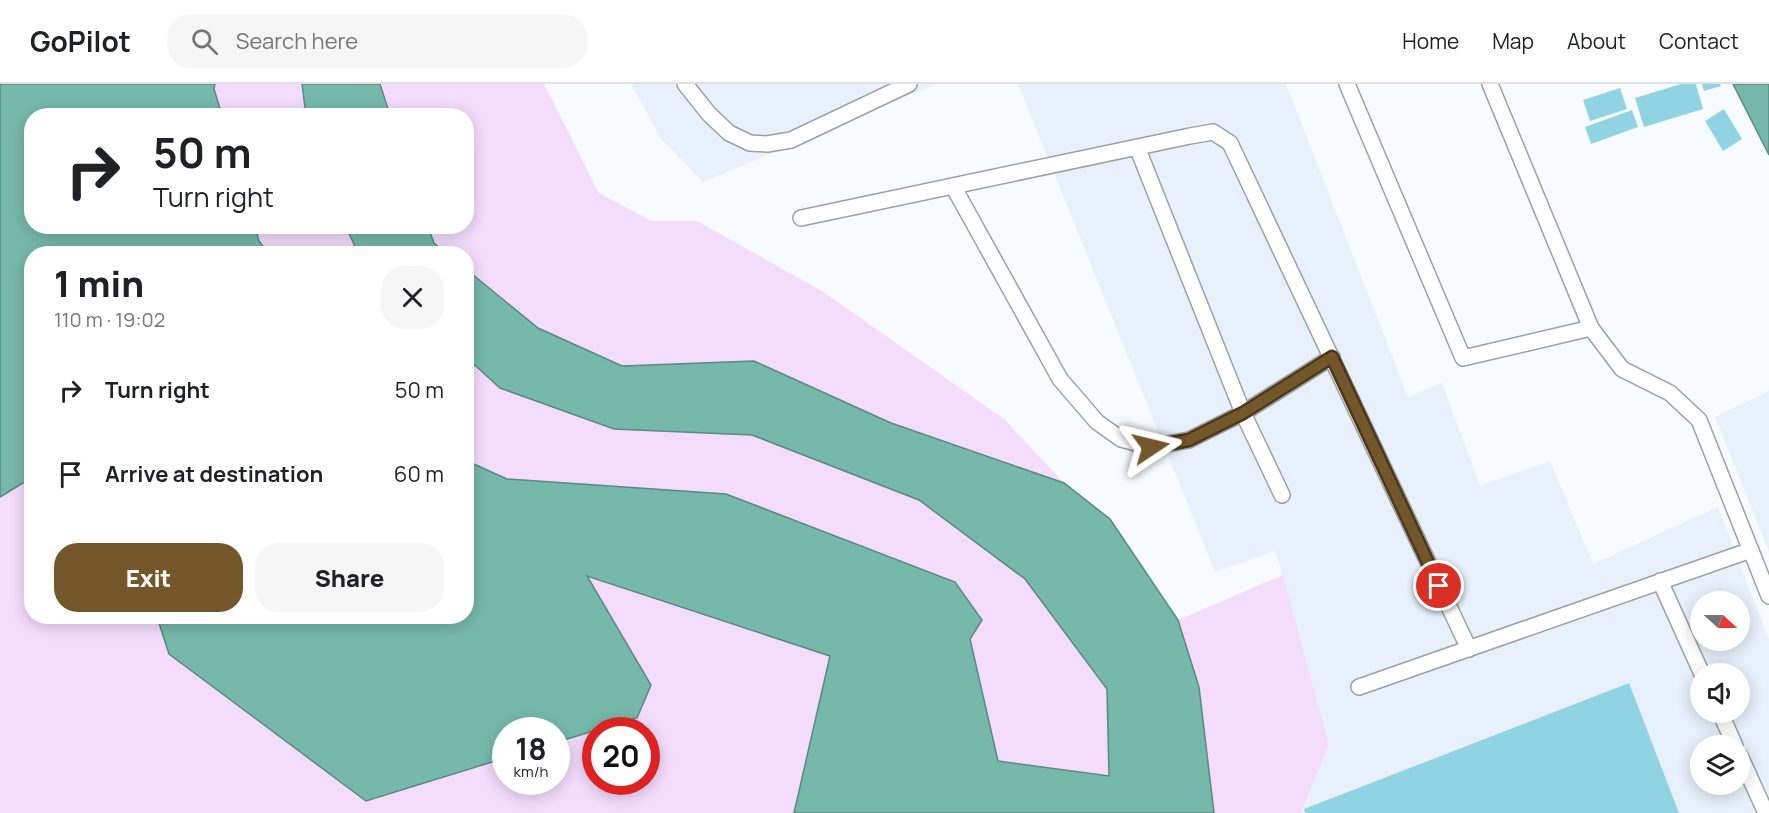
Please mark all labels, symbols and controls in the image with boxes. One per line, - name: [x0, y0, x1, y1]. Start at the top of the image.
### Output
- search box: [167, 14, 587, 68]
- text: GoPilot: [30, 22, 131, 60]
- icon: search: [188, 25, 221, 58]
- text: Search here: [236, 26, 358, 56]
- text: Home: [1402, 27, 1459, 55]
- text: Map: [1492, 27, 1534, 55]
- text: About: [1567, 27, 1626, 55]
- text: Contact: [1659, 27, 1739, 55]
- text: 50 m: [153, 123, 251, 181]
- icon: right: [54, 132, 132, 210]
- text: Turn right: [153, 178, 274, 215]
- text: 1 min: [54, 259, 144, 308]
- button: close: [381, 266, 444, 329]
- text: 110 m · 19:02: [54, 306, 165, 333]
- icon: right: [54, 374, 87, 407]
- text: Turn right: [105, 375, 210, 405]
- text: 50 m: [395, 375, 444, 405]
- position arrow: [1119, 415, 1183, 479]
- icon: arrive: [54, 458, 87, 491]
- text: Arrive at destination: [105, 459, 323, 489]
- text: 60 m: [394, 459, 444, 489]
- button: Exit: [54, 543, 243, 612]
- button: Share: [255, 543, 444, 612]
- pin: [1413, 560, 1464, 611]
- icon: arrive: [1422, 569, 1455, 602]
- north arrow: [1690, 591, 1750, 651]
- map controls: [1690, 591, 1750, 795]
- button: sound: [1690, 663, 1750, 723]
- speed limit sign: 20: [582, 717, 660, 795]
- text: 18: [515, 728, 547, 769]
- button: layers: [1690, 735, 1750, 795]
- text: km/h: [514, 761, 548, 782]

